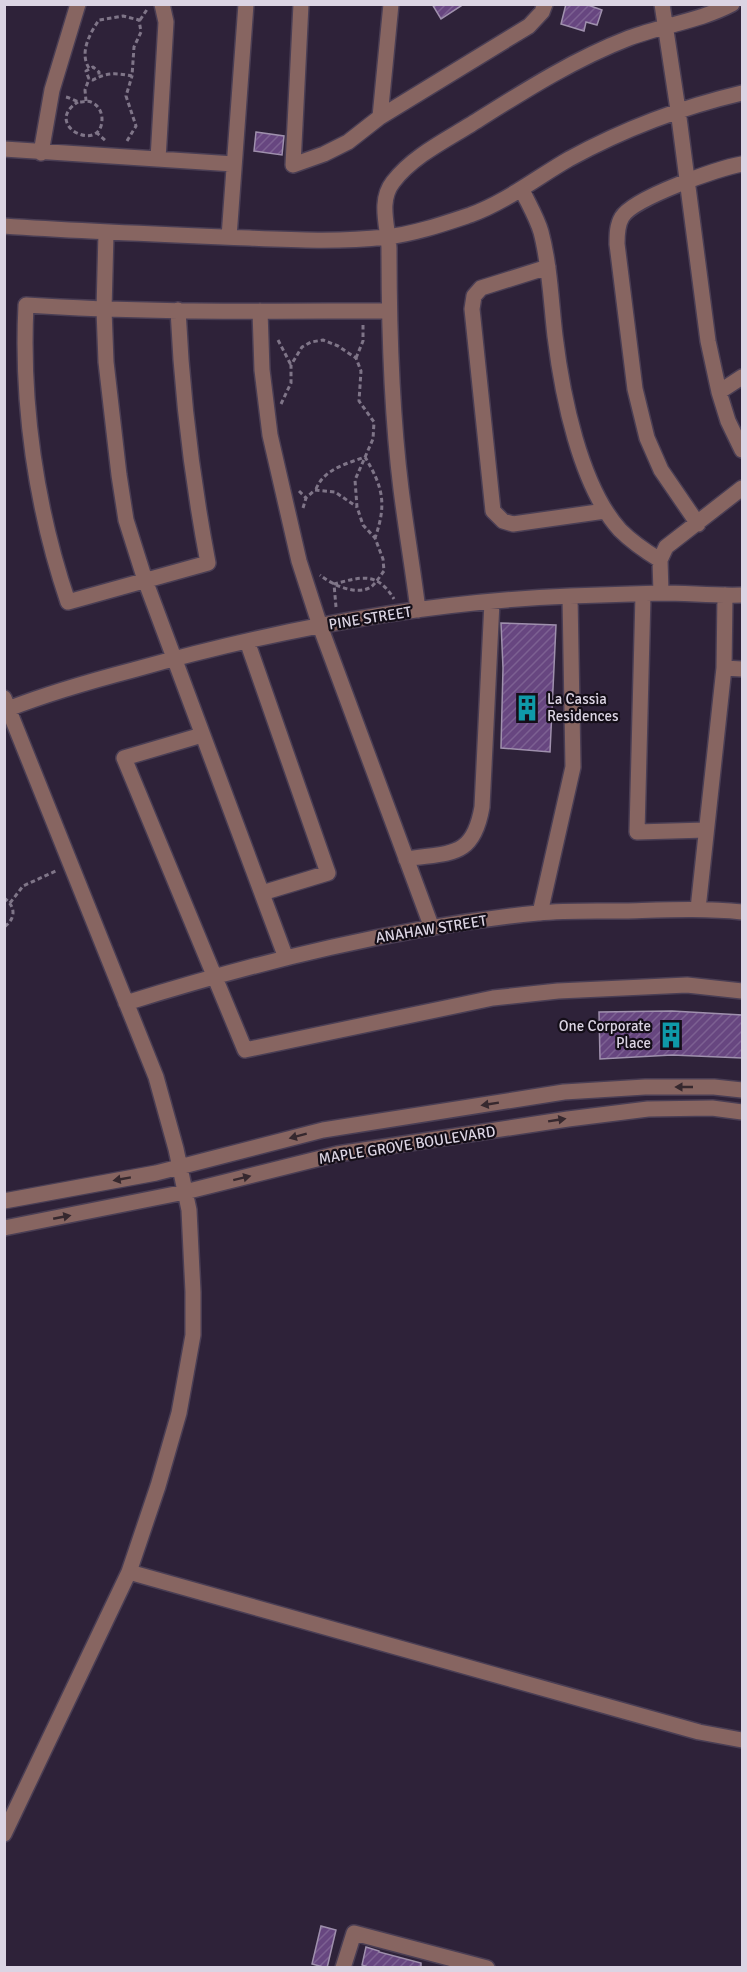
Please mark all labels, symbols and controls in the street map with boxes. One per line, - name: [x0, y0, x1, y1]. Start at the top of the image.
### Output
- street label: PINE STREET: [327, 602, 413, 633]
- place label: La Cassia Residences: [547, 690, 619, 725]
- building icon: La Cassia Residences: [512, 693, 542, 723]
- street label: ANAHAW STREET: [374, 911, 488, 947]
- place label: One Corporate Place: [559, 1017, 651, 1052]
- building icon: One Corporate Place: [656, 1020, 686, 1050]
- one-way arrow: [675, 1082, 694, 1092]
- one-way arrow: [481, 1100, 500, 1109]
- one-way arrow: [548, 1116, 567, 1125]
- street label: MAPLE GROVE BOULEVARD: [317, 1122, 497, 1168]
- one-way arrow: [289, 1132, 307, 1142]
- one-way arrow: [232, 1173, 251, 1183]
- one-way arrow: [112, 1175, 131, 1184]
- one-way arrow: [53, 1212, 72, 1221]

